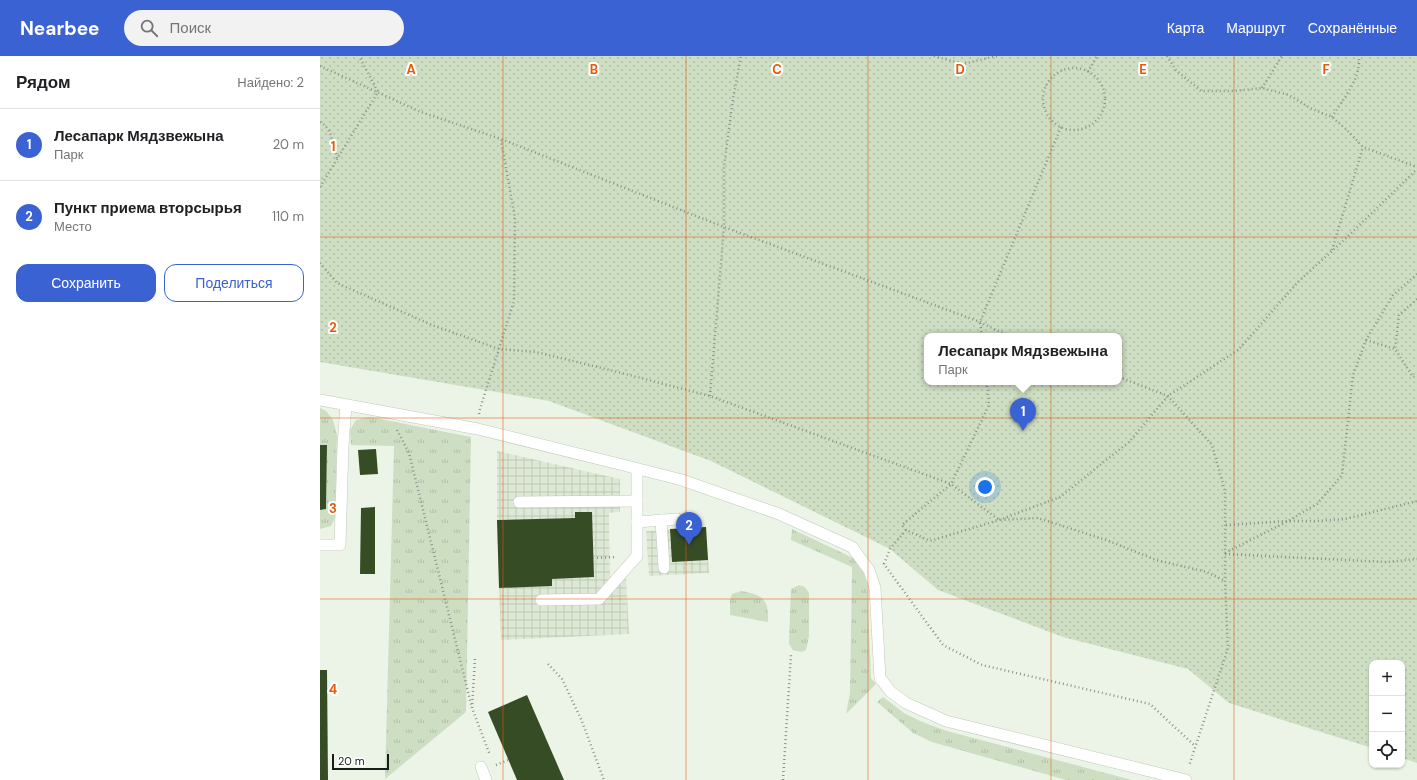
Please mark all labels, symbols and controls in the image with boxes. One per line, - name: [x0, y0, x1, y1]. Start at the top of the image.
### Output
- search box: [124, 10, 404, 46]
- text: Nearbee: [20, 16, 100, 41]
- icon: search: [138, 17, 160, 39]
- text: Поиск: [170, 18, 211, 38]
- text: Карта: [1167, 19, 1204, 37]
- text: Маршрут: [1226, 19, 1286, 37]
- text: Сохранённые: [1308, 19, 1397, 37]
- text: A: [406, 61, 416, 78]
- text: B: [590, 61, 598, 78]
- text: C: [772, 61, 782, 78]
- text: D: [955, 61, 965, 78]
- text: E: [1139, 61, 1147, 78]
- text: F: [1322, 61, 1330, 78]
- text: Рядом: [16, 71, 71, 93]
- text: Найдено: 2: [237, 74, 304, 91]
- text: Лесапарк Мядзвежына: [54, 126, 224, 146]
- text: 1: [27, 136, 31, 153]
- text: 20 m: [273, 136, 304, 153]
- text: 1: [331, 138, 335, 155]
- text: Парк: [54, 146, 84, 163]
- text: Пункт приема вторсырья: [54, 198, 242, 218]
- text: 2: [25, 208, 33, 225]
- text: 110 m: [272, 208, 304, 225]
- text: Место: [54, 218, 92, 235]
- button: Сохранить: [16, 264, 156, 302]
- button: Поделиться: [164, 264, 304, 302]
- text: 2: [329, 319, 337, 336]
- popup: [924, 333, 1122, 385]
- text: Лесапарк Мядзвежына: [938, 341, 1108, 361]
- text: Парк: [938, 361, 968, 378]
- pin: 1: [1010, 398, 1036, 431]
- your location: [975, 477, 995, 497]
- text: 3: [329, 500, 337, 517]
- pin: 2: [676, 512, 702, 545]
- map controls: [1369, 660, 1405, 768]
- button: +: [1369, 660, 1405, 696]
- text: 4: [329, 681, 337, 698]
- button: −: [1369, 696, 1405, 732]
- button: locate: [1369, 732, 1405, 768]
- scale bar: [332, 752, 389, 771]
- text: 20 m: [338, 754, 364, 768]

